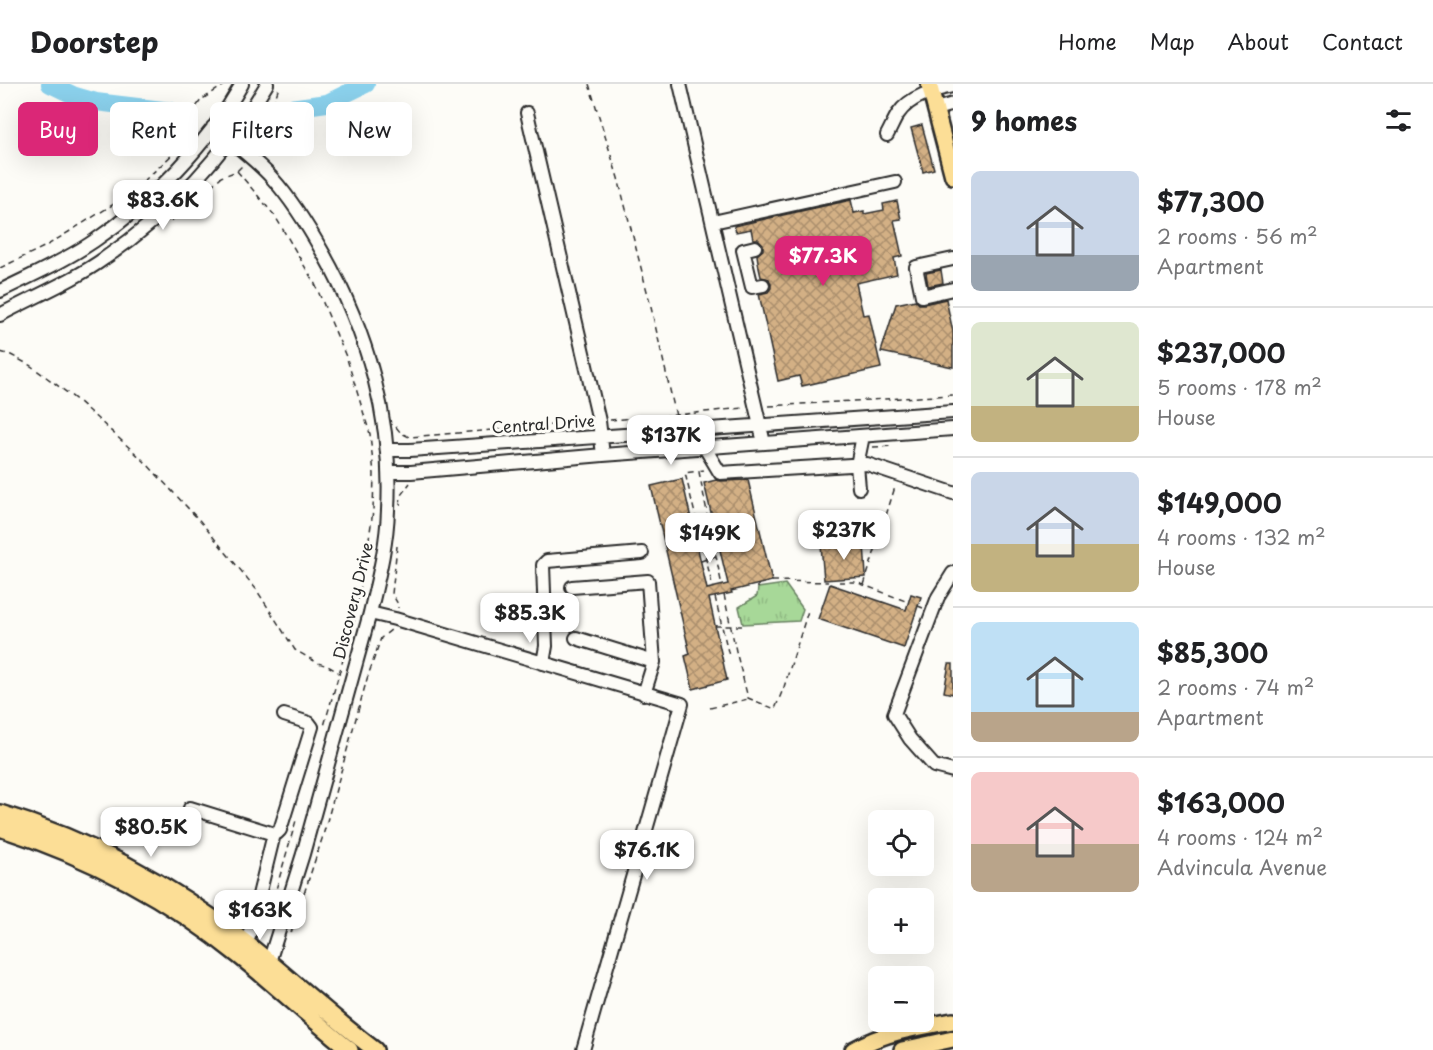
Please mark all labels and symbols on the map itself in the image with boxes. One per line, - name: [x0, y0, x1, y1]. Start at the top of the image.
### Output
- pin: $83.6K: [114, 180, 212, 231]
- pin: $77.3K: [774, 236, 872, 287]
- street label: Central Drive: [491, 407, 595, 439]
- pin: $137K: [629, 415, 713, 466]
- pin: $237K: [802, 510, 886, 561]
- pin: $149K: [668, 513, 752, 564]
- street label: Discovery Drive: [326, 539, 378, 662]
- pin: $85.3K: [481, 593, 579, 644]
- pin: $80.5K: [102, 807, 200, 858]
- pin: $76.1K: [598, 830, 696, 881]
- pin: $163K: [218, 890, 302, 941]

